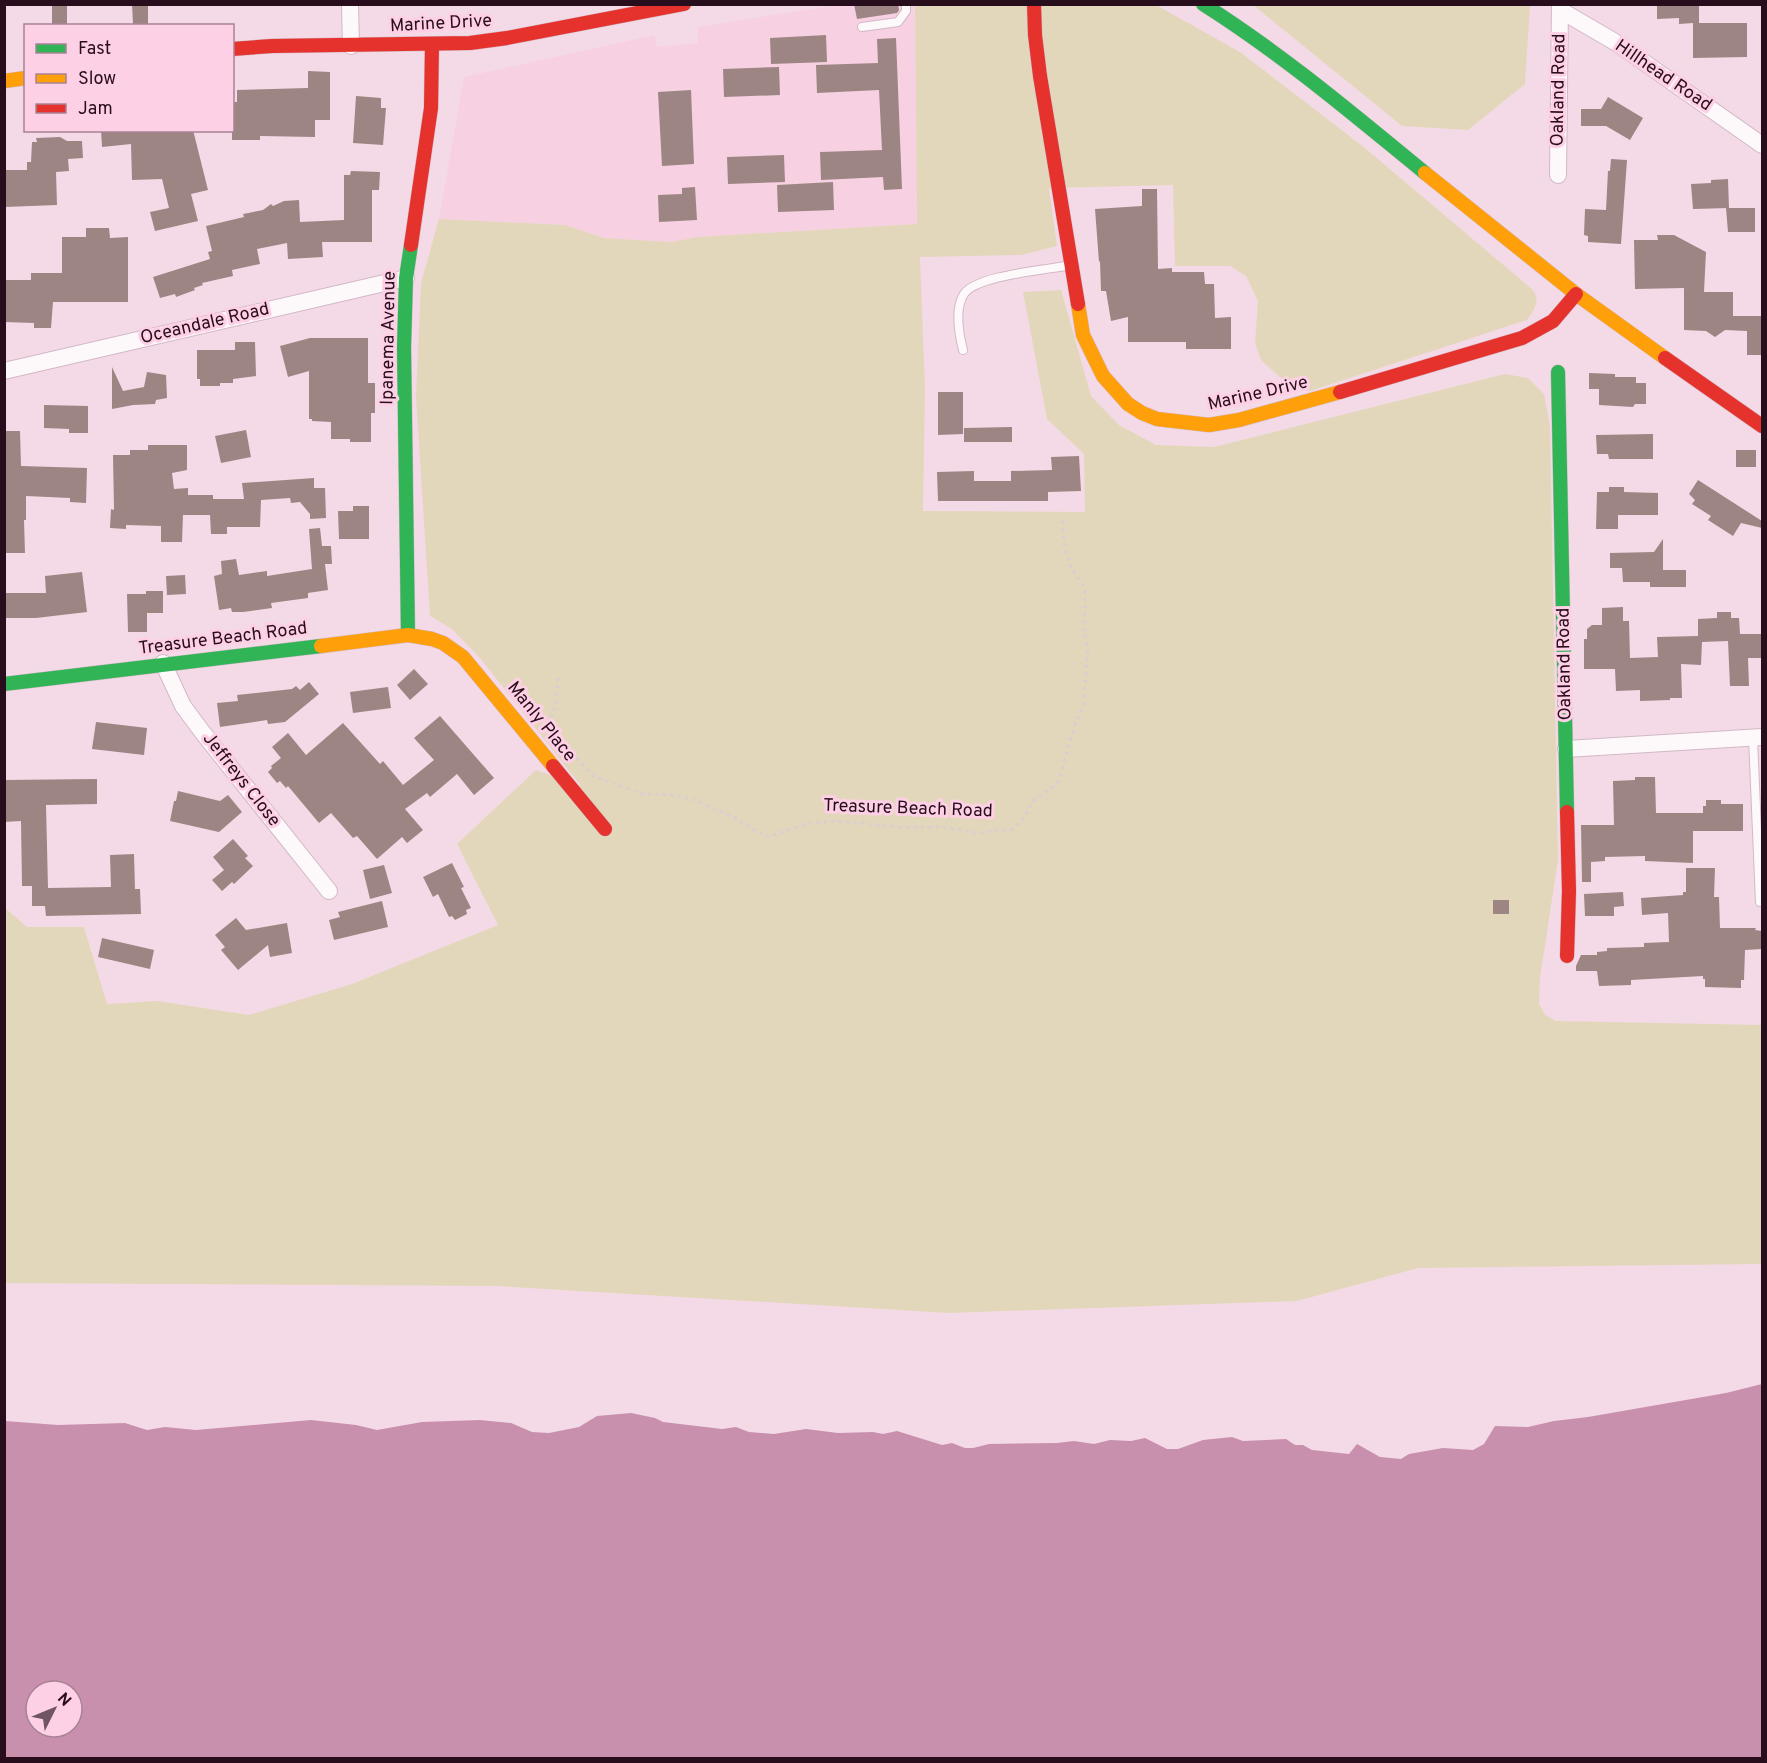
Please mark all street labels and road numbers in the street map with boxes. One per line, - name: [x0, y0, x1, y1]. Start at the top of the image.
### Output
- street label: Marine Drive: [389, 10, 493, 38]
- street label: Oakland Road: [1547, 33, 1571, 147]
- street label: Hillhead Road: [1610, 35, 1716, 117]
- street label: Ipanema Avenue: [376, 271, 402, 405]
- street label: Oceandale Road: [138, 298, 272, 350]
- street label: Marine Drive: [1206, 371, 1310, 417]
- street label: Oakland Road: [1553, 607, 1577, 721]
- street label: Treasure Beach Road: [137, 617, 309, 661]
- street label: Manly Place: [502, 677, 580, 767]
- street label: Jeffreys Close: [197, 728, 285, 832]
- street label: Treasure Beach Road: [823, 795, 993, 823]

